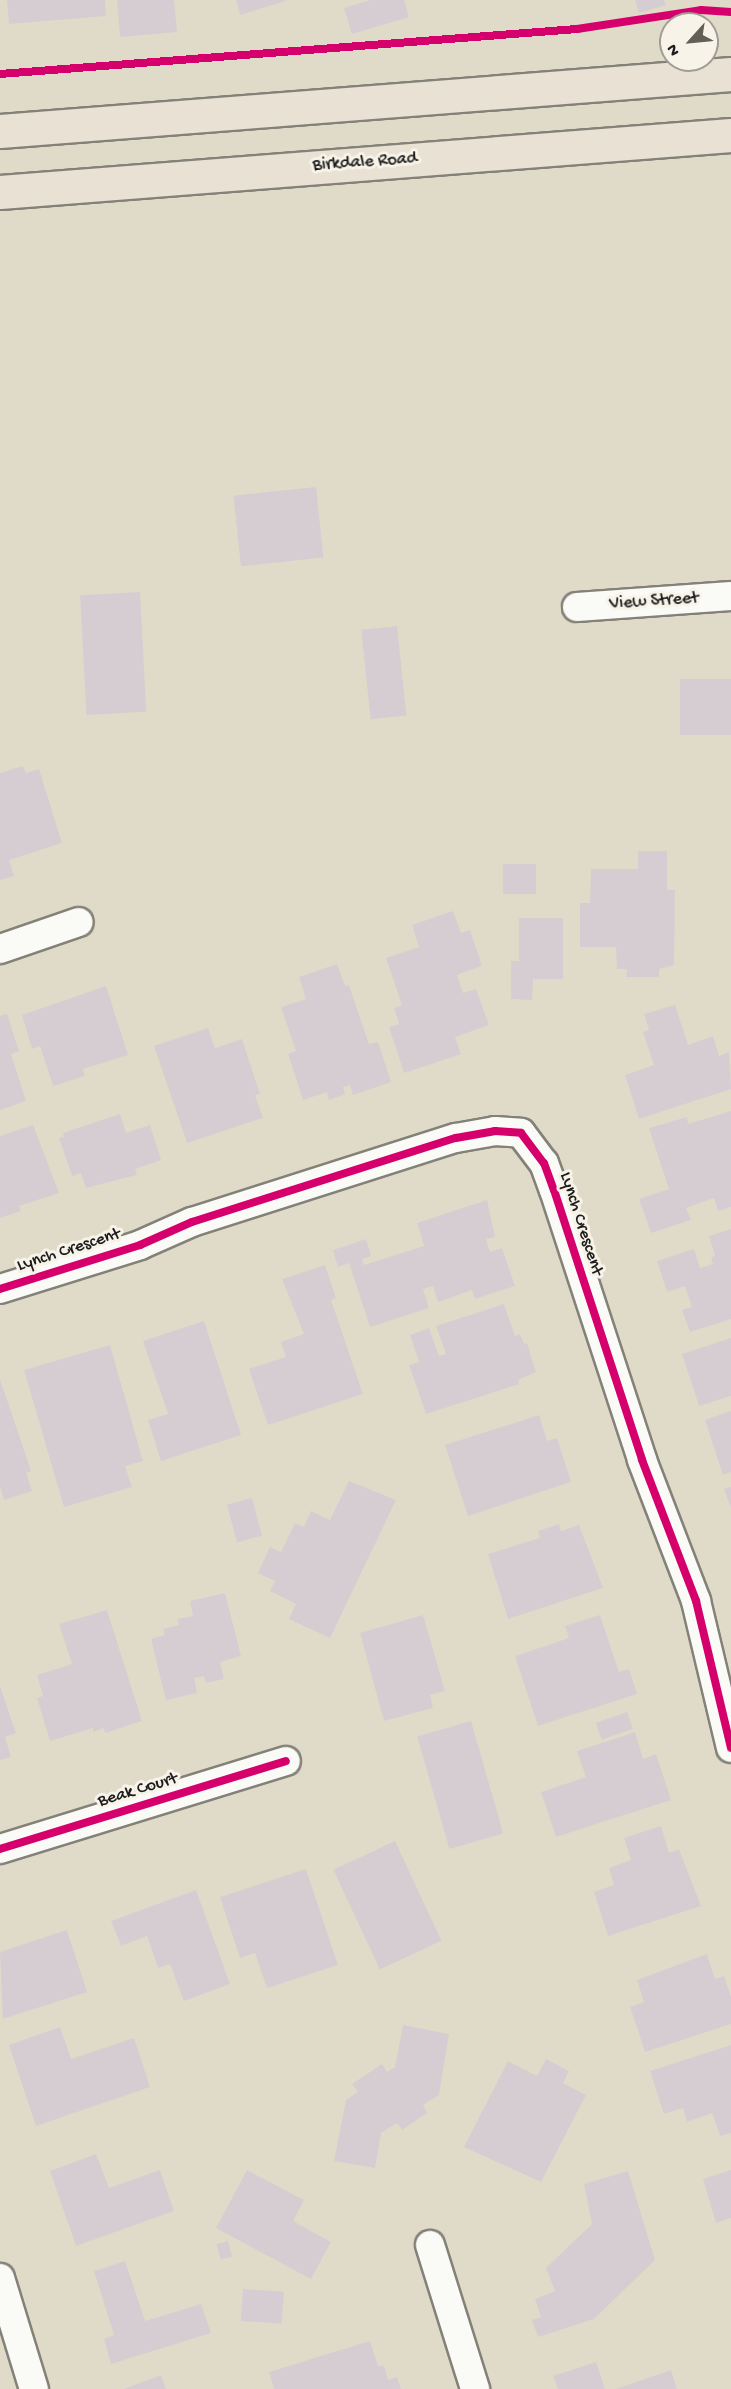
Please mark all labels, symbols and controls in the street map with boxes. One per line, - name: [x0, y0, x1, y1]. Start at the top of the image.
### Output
- north arrow: [659, 12, 719, 72]
- text: N: [663, 41, 685, 58]
- street label: Birkdale Road: [312, 149, 418, 177]
- street label: View Street: [609, 588, 699, 616]
- street label: Lynch Crescent: [553, 1170, 607, 1278]
- street label: Lynch Crescent: [15, 1224, 123, 1278]
- street label: Beak Court: [96, 1769, 180, 1813]

